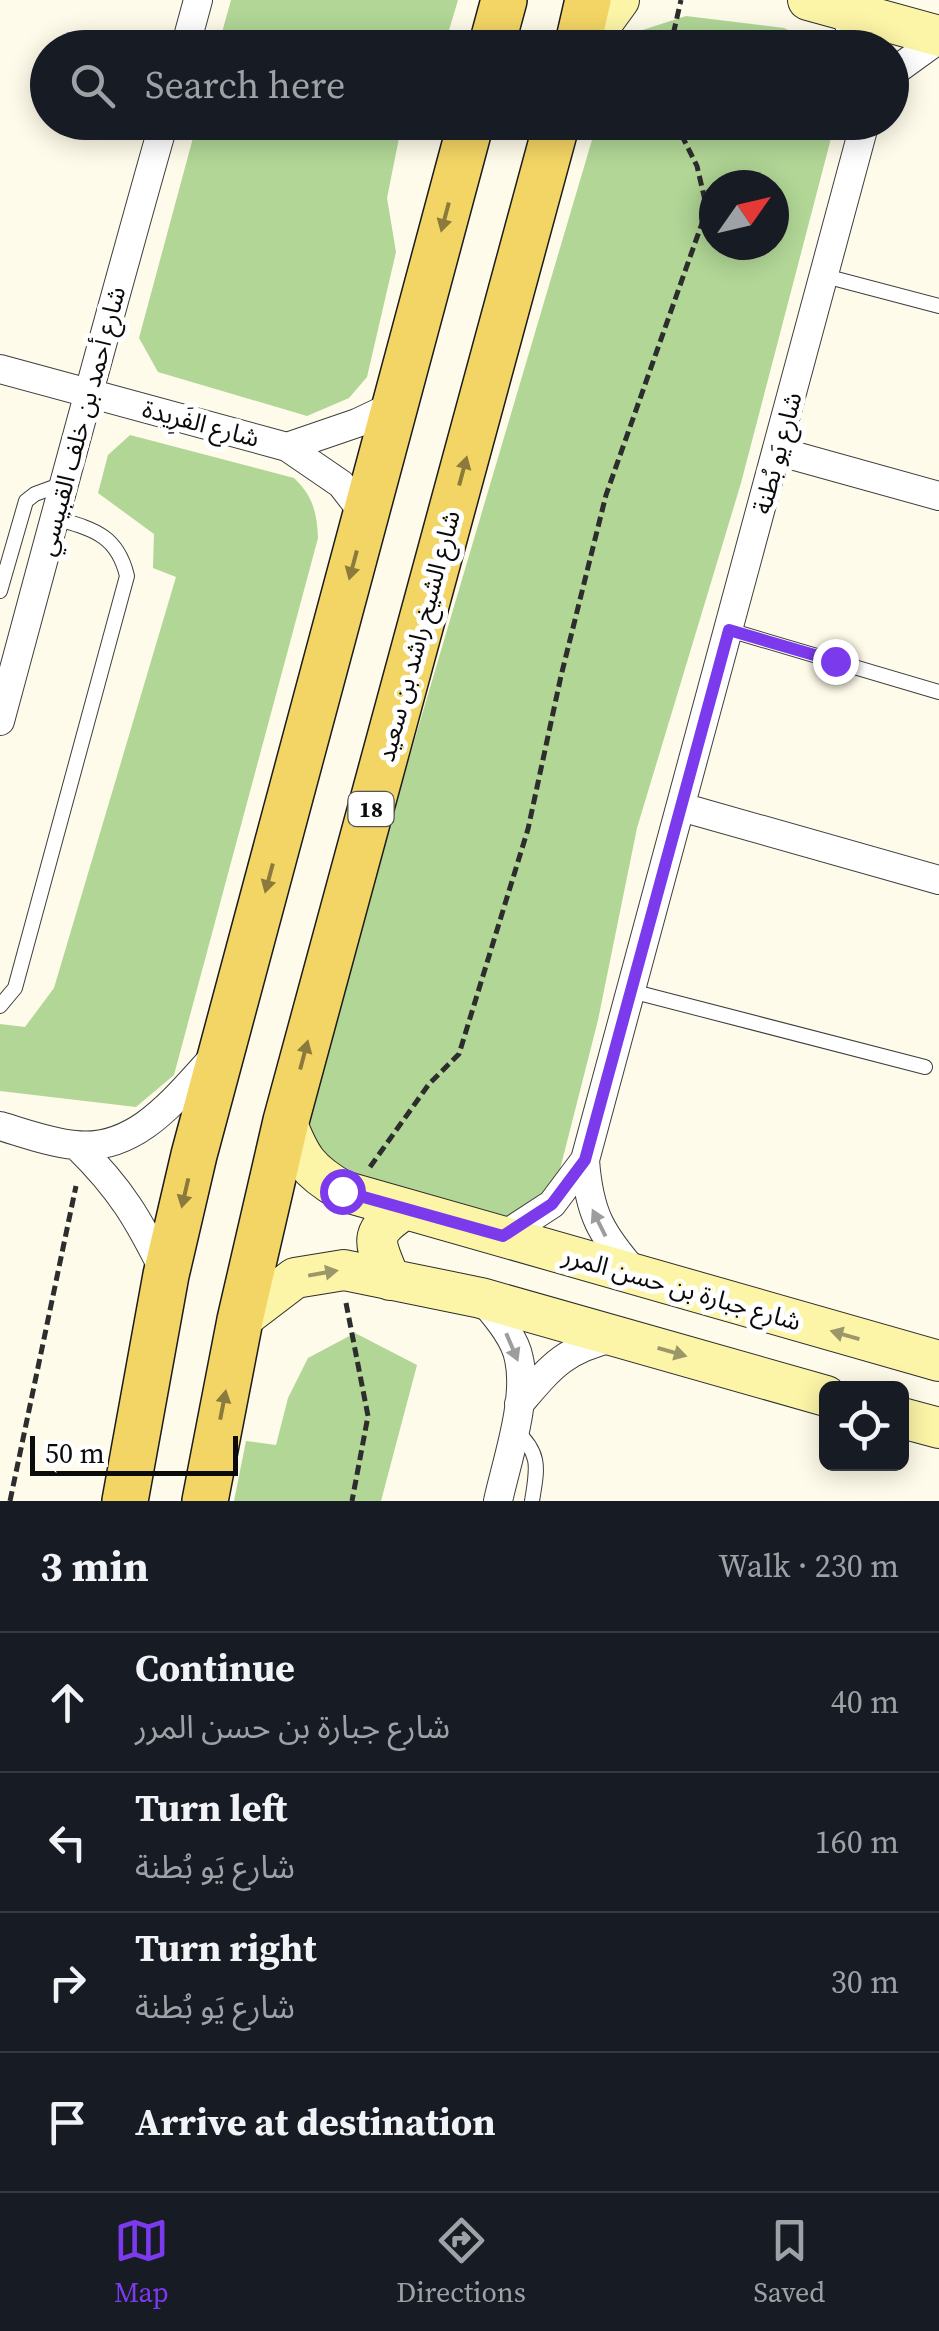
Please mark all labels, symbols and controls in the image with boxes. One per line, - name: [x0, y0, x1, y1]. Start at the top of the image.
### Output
- search box: [30, 30, 909, 140]
- icon: search: [65, 58, 120, 113]
- text: Search here: [145, 59, 345, 111]
- north arrow: [699, 170, 789, 260]
- one-way arrow: [437, 202, 453, 233]
- street label: شارع أحمد بن خلف القبيسي: [29, 283, 136, 560]
- street label: شارع يَو بُطنة: [744, 388, 812, 518]
- street label: شارع الفَرِيدة: [138, 391, 263, 457]
- one-way arrow: [455, 455, 471, 486]
- street label: شارع الشيخ راشد بن سعيد: [368, 507, 470, 766]
- one-way arrow: [344, 549, 360, 580]
- route end: [813, 639, 859, 685]
- road number: 18: [348, 792, 394, 826]
- one-way arrow: [260, 863, 276, 894]
- one-way arrow: [297, 1039, 313, 1070]
- route start: [320, 1169, 366, 1215]
- one-way arrow: [177, 1177, 192, 1208]
- one-way arrow: [590, 1209, 607, 1238]
- street label: شارع جبارة بن حسن المرر: [558, 1237, 805, 1340]
- one-way arrow: [308, 1265, 339, 1280]
- one-way arrow: [829, 1326, 860, 1342]
- one-way arrow: [505, 1332, 521, 1362]
- one-way arrow: [657, 1345, 688, 1361]
- map controls: [819, 1381, 909, 1471]
- button: locate: [819, 1381, 909, 1471]
- one-way arrow: [216, 1389, 232, 1420]
- scale bar: [30, 1431, 238, 1476]
- text: 50 m: [45, 1434, 105, 1472]
- text: 3 min: [40, 1537, 149, 1595]
- text: Walk · 230 m: [718, 1544, 899, 1588]
- text: Continue: [135, 1642, 295, 1694]
- icon: ahead: [40, 1675, 95, 1730]
- text: 40 m: [831, 1680, 899, 1724]
- text: شارع جبارة بن حسن المرر: [135, 1705, 450, 1749]
- text: Turn left: [135, 1782, 287, 1834]
- icon: left: [40, 1815, 95, 1870]
- text: 160 m: [815, 1820, 899, 1864]
- text: شارع يَو بُطنة: [135, 1845, 295, 1889]
- text: Turn right: [135, 1922, 317, 1974]
- icon: right: [40, 1955, 95, 2010]
- text: 30 m: [831, 1960, 899, 2004]
- text: شارع يَو بُطنة: [135, 1985, 295, 2029]
- icon: arrive: [40, 2095, 95, 2150]
- text: Arrive at destination: [135, 2096, 496, 2148]
- tab: Map: [114, 2213, 169, 2311]
- tab: Directions: [396, 2213, 526, 2311]
- tab: Saved: [753, 2213, 825, 2311]

